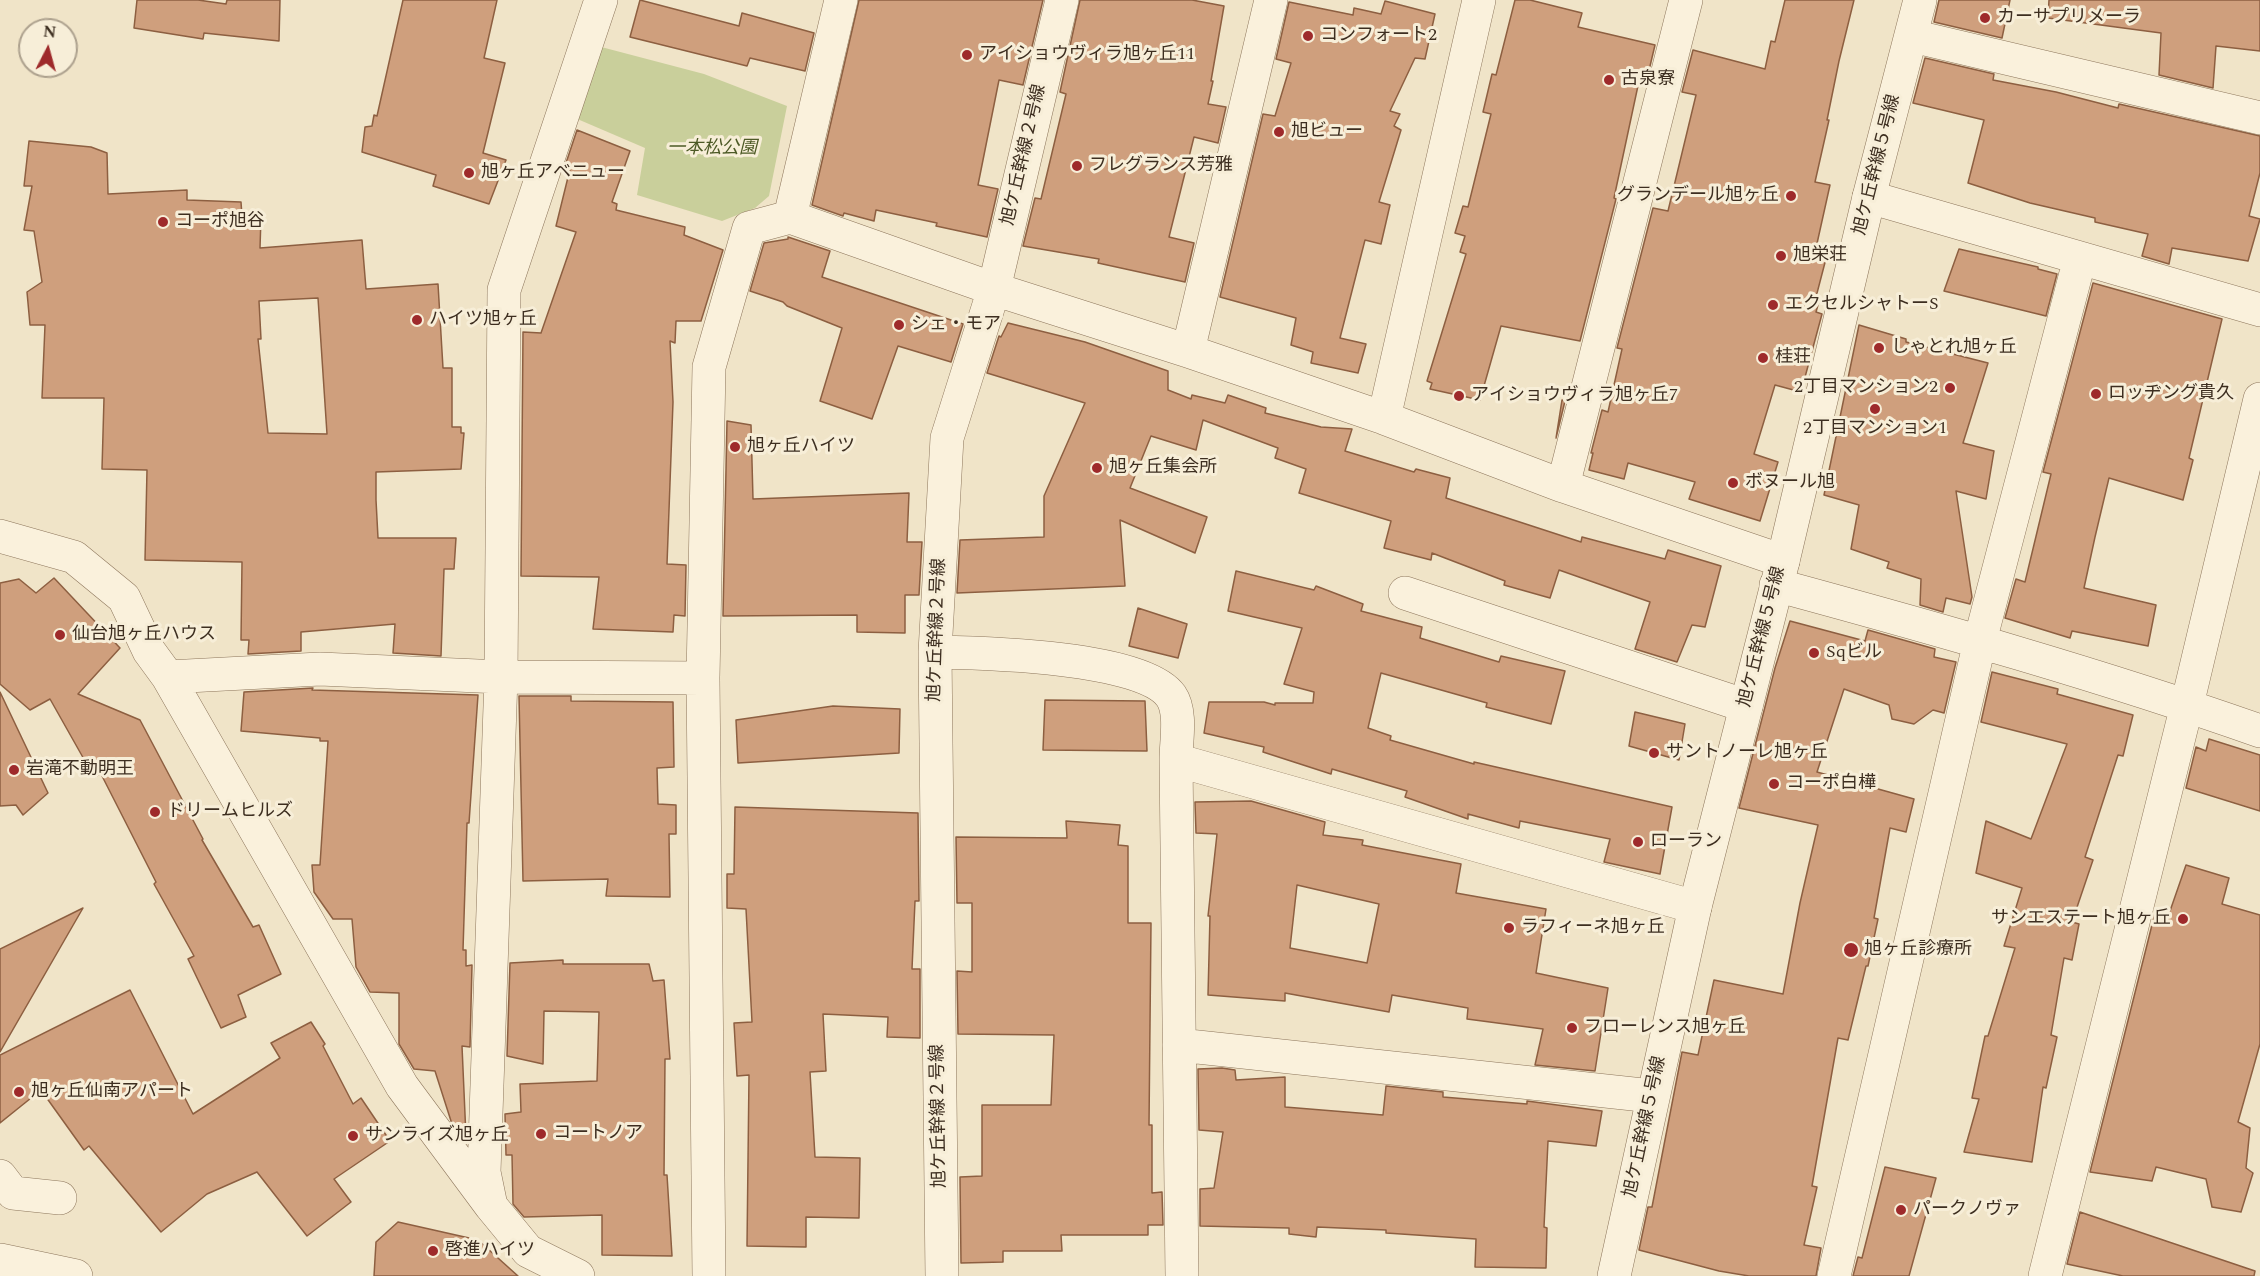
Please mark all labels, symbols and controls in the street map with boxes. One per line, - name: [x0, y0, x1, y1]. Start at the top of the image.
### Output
- place label: カーサプリメーラ: [1997, 7, 2141, 29]
- marker: カーサプリメーラ: [1978, 11, 1992, 25]
- north arrow: [18, 18, 78, 78]
- text: N: [42, 19, 57, 45]
- place label: コンフォート2: [1320, 25, 1437, 47]
- marker: コンフォート2: [1301, 29, 1315, 43]
- place label: アイショウヴィラ旭ヶ丘11: [979, 44, 1195, 66]
- marker: アイショウヴィラ旭ヶ丘11: [960, 48, 974, 62]
- place label: 古泉寮: [1621, 69, 1675, 91]
- marker: 古泉寮: [1602, 73, 1616, 87]
- street label: 旭ケ丘幹線２号線: [998, 82, 1052, 228]
- street label: 旭ケ丘幹線５号線: [1850, 93, 1906, 237]
- place label: 旭ビュー: [1291, 121, 1363, 143]
- marker: 旭ビュー: [1272, 125, 1286, 139]
- park label: 一本松公園: [667, 138, 757, 160]
- place label: フレグランス芳雅: [1089, 155, 1233, 177]
- marker: フレグランス芳雅: [1070, 159, 1084, 173]
- place label: 旭ヶ丘アベニュー: [481, 162, 625, 184]
- marker: 旭ヶ丘アベニュー: [462, 166, 476, 180]
- place label: グランデール旭ヶ丘: [1617, 185, 1779, 207]
- marker: グランデール旭ヶ丘: [1784, 189, 1798, 203]
- place label: コーポ旭谷: [175, 211, 265, 233]
- marker: コーポ旭谷: [156, 215, 170, 229]
- place label: 旭栄荘: [1793, 245, 1847, 267]
- marker: 旭栄荘: [1774, 249, 1788, 263]
- place label: エクセルシャトーS: [1785, 294, 1939, 316]
- marker: エクセルシャトーS: [1766, 298, 1780, 312]
- place label: ハイツ旭ヶ丘: [429, 309, 537, 331]
- marker: ハイツ旭ヶ丘: [410, 313, 424, 327]
- place label: シェ・モア: [911, 314, 1001, 336]
- marker: シェ・モア: [892, 318, 906, 332]
- place label: しゃとれ旭ヶ丘: [1891, 337, 2017, 359]
- marker: しゃとれ旭ヶ丘: [1872, 341, 1886, 355]
- place label: 桂荘: [1775, 347, 1811, 369]
- marker: 桂荘: [1756, 351, 1770, 365]
- place label: 2丁目マンション2: [1794, 377, 1938, 399]
- marker: 2丁目マンション2: [1943, 381, 1957, 395]
- place label: ロッヂング貴久: [2108, 383, 2234, 405]
- place label: アイショウヴィラ旭ヶ丘7: [1471, 385, 1678, 407]
- marker: ロッヂング貴久: [2089, 387, 2103, 401]
- marker: アイショウヴィラ旭ヶ丘7: [1452, 389, 1466, 403]
- marker: 2丁目マンション1: [1868, 402, 1882, 416]
- place label: 2丁目マンション1: [1803, 418, 1947, 440]
- place label: 旭ヶ丘ハイツ: [747, 436, 855, 458]
- marker: 旭ヶ丘ハイツ: [728, 440, 742, 454]
- place label: 旭ヶ丘集会所: [1109, 457, 1217, 479]
- marker: 旭ヶ丘集会所: [1090, 461, 1104, 475]
- place label: ボヌール旭: [1745, 472, 1835, 494]
- marker: ボヌール旭: [1726, 476, 1740, 490]
- street label: 旭ケ丘幹線２号線: [925, 558, 951, 702]
- street label: 旭ケ丘幹線５号線: [1735, 565, 1791, 709]
- place label: 仙台旭ヶ丘ハウス: [72, 624, 216, 646]
- marker: 仙台旭ヶ丘ハウス: [53, 628, 67, 642]
- place label: Sqビル: [1826, 642, 1882, 664]
- marker: Sqビル: [1807, 646, 1821, 660]
- place label: サントノーレ旭ヶ丘: [1666, 742, 1828, 764]
- marker: サントノーレ旭ヶ丘: [1647, 746, 1661, 760]
- place label: 岩滝不動明王: [26, 759, 134, 781]
- marker: 岩滝不動明王: [7, 763, 21, 777]
- place label: コーポ白樺: [1786, 773, 1876, 795]
- marker: コーポ白樺: [1767, 777, 1781, 791]
- place label: ドリームヒルズ: [167, 801, 293, 823]
- marker: ドリームヒルズ: [148, 805, 162, 819]
- place label: ローラン: [1650, 831, 1722, 853]
- marker: ローラン: [1631, 835, 1645, 849]
- place label: サンエステート旭ヶ丘: [1991, 908, 2171, 930]
- marker: サンエステート旭ヶ丘: [2176, 912, 2190, 926]
- place label: ラフィーネ旭ヶ丘: [1521, 917, 1665, 939]
- marker: ラフィーネ旭ヶ丘: [1502, 921, 1516, 935]
- place label: 旭ヶ丘診療所: [1864, 939, 1972, 961]
- marker: 旭ヶ丘診療所: [1842, 941, 1860, 959]
- place label: フローレンス旭ヶ丘: [1584, 1017, 1746, 1039]
- marker: フローレンス旭ヶ丘: [1565, 1021, 1579, 1035]
- street label: 旭ケ丘幹線２号線: [928, 1044, 952, 1188]
- street label: 旭ケ丘幹線５号線: [1620, 1054, 1672, 1200]
- place label: 旭ヶ丘仙南アパート: [31, 1081, 193, 1103]
- marker: 旭ヶ丘仙南アパート: [12, 1085, 26, 1099]
- place label: コートノア: [553, 1123, 643, 1145]
- place label: サンライズ旭ヶ丘: [365, 1125, 509, 1147]
- marker: コートノア: [534, 1127, 548, 1141]
- marker: サンライズ旭ヶ丘: [346, 1129, 360, 1143]
- place label: パークノヴァ: [1913, 1199, 2021, 1221]
- marker: パークノヴァ: [1894, 1203, 1908, 1217]
- place label: 啓進ハイツ: [445, 1240, 535, 1262]
- marker: 啓進ハイツ: [426, 1244, 440, 1258]

